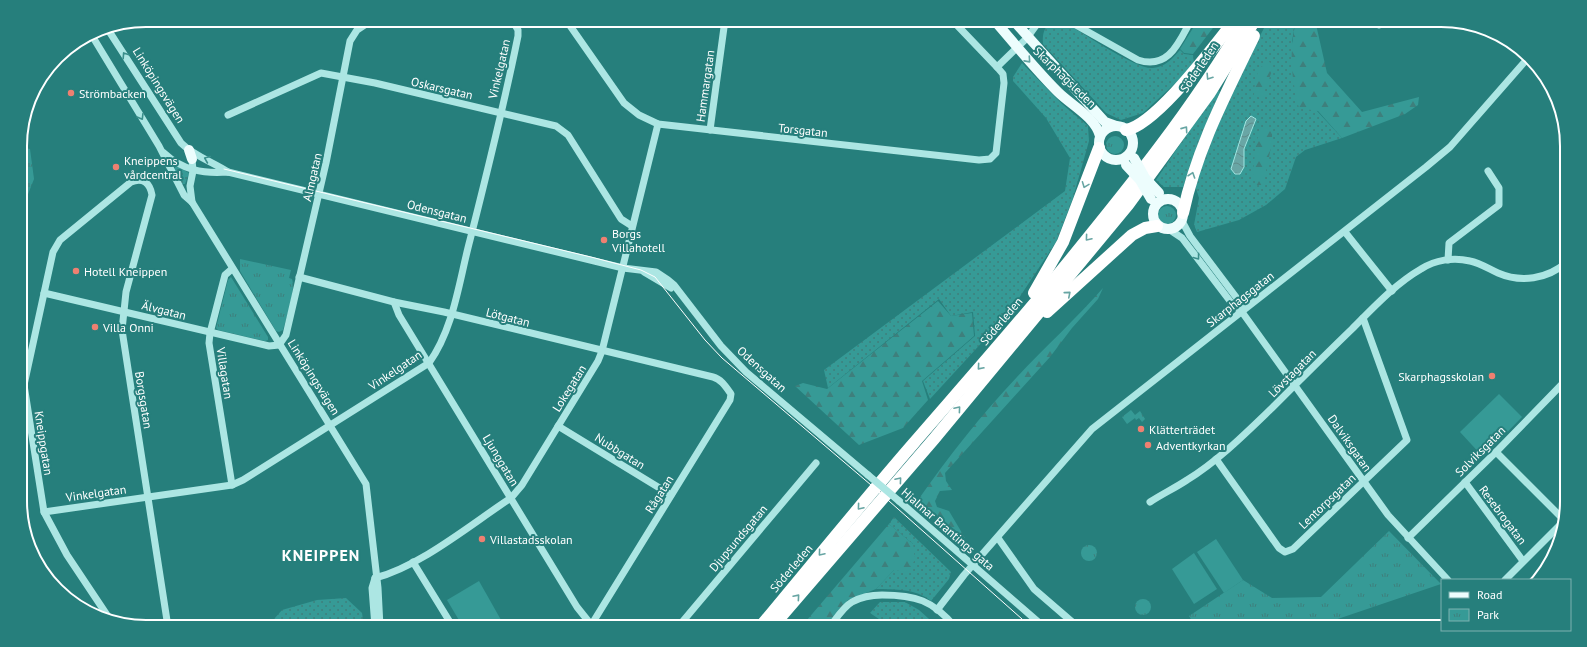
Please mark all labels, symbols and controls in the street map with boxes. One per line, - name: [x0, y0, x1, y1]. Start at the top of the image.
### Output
- street label: Vinkelgatan: [485, 38, 513, 101]
- street label: Söderleden: [1177, 39, 1221, 95]
- street label: Skarphagsleden: [1031, 43, 1099, 111]
- street label: Linköpingsvägen: [130, 44, 188, 126]
- street label: Hammargatan: [693, 49, 717, 123]
- one-way arrow: [122, 52, 129, 59]
- one-way arrow: [1024, 55, 1031, 63]
- one-way arrow: [1206, 73, 1214, 80]
- street label: Oskarsgatan: [410, 74, 474, 102]
- place label: Strömbacken: [79, 86, 146, 101]
- marker: Strömbacken: [66, 88, 76, 98]
- one-way arrow: [137, 113, 144, 120]
- street label: Torsgatan: [778, 120, 828, 140]
- one-way arrow: [1180, 126, 1187, 133]
- street label: Almgatan: [299, 151, 325, 203]
- place label: Kneippens vårdcentral: [124, 153, 182, 182]
- one-way arrow: [203, 156, 211, 164]
- marker: Kneippens vårdcentral: [111, 162, 121, 172]
- one-way arrow: [1188, 172, 1196, 179]
- one-way arrow: [1082, 181, 1090, 188]
- street label: Odensgatan: [405, 196, 469, 226]
- place label: Borgs Villahotell: [611, 226, 666, 255]
- one-way arrow: [1085, 234, 1092, 241]
- marker: Borgs Villahotell: [599, 235, 609, 245]
- one-way arrow: [1192, 253, 1199, 260]
- place label: Hotell Kneippen: [84, 264, 167, 279]
- marker: Hotell Kneippen: [71, 266, 81, 276]
- street label: Skarphagsgatan: [1203, 268, 1277, 330]
- one-way arrow: [1063, 291, 1070, 298]
- street label: Söderleden: [977, 294, 1025, 348]
- street label: Älvgatan: [140, 297, 188, 323]
- street label: Lötgatan: [484, 304, 532, 330]
- place label: Villa Onni: [102, 320, 154, 335]
- marker: Villa Onni: [90, 322, 100, 332]
- street label: Linköpingsvägen: [285, 336, 343, 418]
- street label: Odensgatan: [734, 343, 790, 395]
- street label: Villagatan: [213, 345, 236, 400]
- street label: Lövstagatan: [1265, 346, 1319, 400]
- street label: Vinkelgatan: [365, 347, 424, 394]
- street label: Lokegatan: [549, 362, 589, 414]
- one-way arrow: [978, 362, 985, 369]
- place label: Skarphagsskolan: [1398, 369, 1484, 384]
- street label: Borgsgatan: [132, 370, 156, 430]
- marker: Skarphagsskolan: [1487, 371, 1497, 381]
- one-way arrow: [954, 406, 961, 413]
- street label: Kneippgatan: [32, 410, 56, 476]
- street label: Dalviksgatan: [1325, 412, 1375, 474]
- place label: Klätterträdet: [1149, 422, 1215, 437]
- street label: Solviksgatan: [1452, 423, 1508, 479]
- marker: Klätterträdet: [1136, 424, 1146, 434]
- street label: Nubbgatan: [592, 430, 648, 472]
- street label: Ljunggatan: [480, 431, 522, 489]
- place label: Adventkyrkan: [1156, 438, 1225, 453]
- marker: Adventkyrkan: [1143, 440, 1153, 450]
- street label: Lentorpsgatan: [1295, 470, 1359, 532]
- street label: Rågatan: [642, 472, 676, 516]
- one-way arrow: [894, 477, 901, 484]
- street label: Vinkelgatan: [64, 481, 127, 505]
- street label: Resebrogatan: [1476, 483, 1530, 547]
- street label: Hjalmar Brantings gata: [898, 485, 998, 573]
- street label: Djupsundsgatan: [706, 502, 770, 574]
- one-way arrow: [858, 502, 865, 509]
- place label: Villastadsskolan: [489, 532, 573, 547]
- marker: Villastadsskolan: [477, 534, 487, 544]
- street label: Söderleden: [767, 541, 815, 595]
- district label: KNEIPPEN: [282, 545, 360, 565]
- one-way arrow: [819, 549, 826, 556]
- legend: [1441, 579, 1571, 631]
- text: Road: [1477, 587, 1502, 602]
- one-way arrow: [793, 595, 800, 602]
- text: Park: [1477, 607, 1499, 622]

